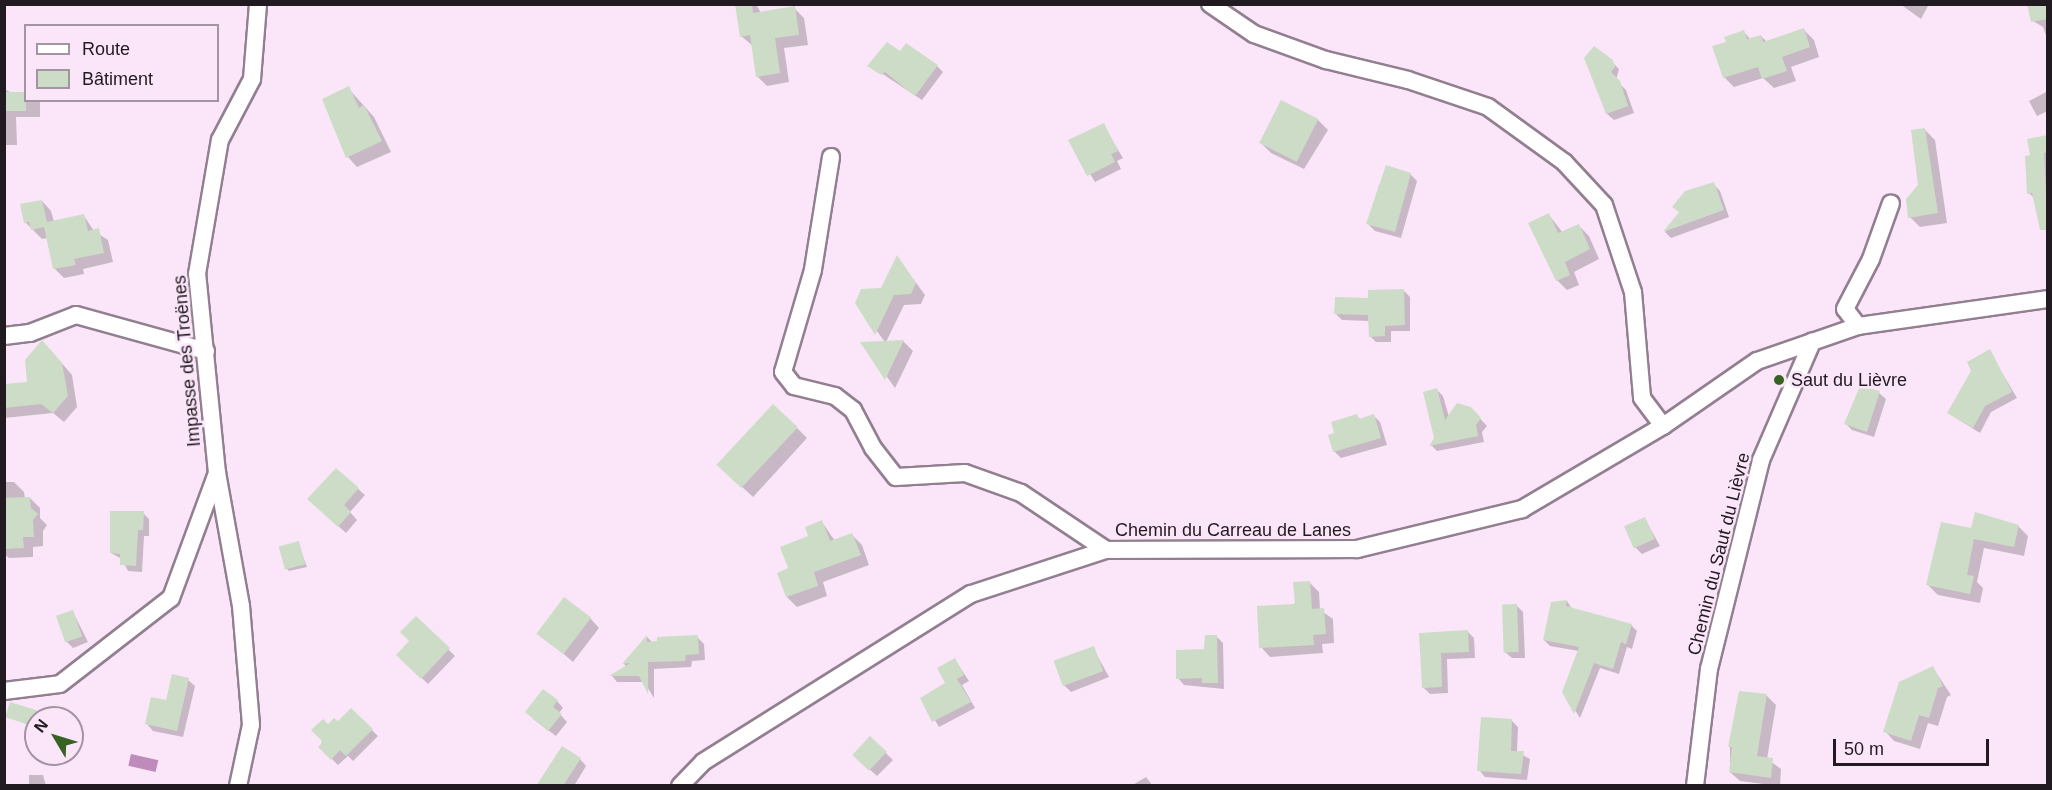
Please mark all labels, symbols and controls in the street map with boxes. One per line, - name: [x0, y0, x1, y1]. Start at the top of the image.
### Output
- legend: [24, 24, 219, 102]
- text: Route: [82, 39, 130, 59]
- text: Bâtiment: [82, 69, 153, 89]
- street label: Impasse des Troënes: [169, 274, 205, 448]
- place label: Saut du Lièvre: [1791, 369, 1907, 391]
- marker: Saut du Lièvre: [1772, 373, 1786, 387]
- street label: Chemin du Saut du Lièvre: [1683, 450, 1755, 658]
- street label: Chemin du Carreau de Lanes: [1115, 519, 1351, 541]
- north arrow: [24, 706, 84, 766]
- text: N: [31, 716, 51, 736]
- scale bar: [1836, 727, 1992, 765]
- text: 50 m: [1844, 739, 1884, 759]

